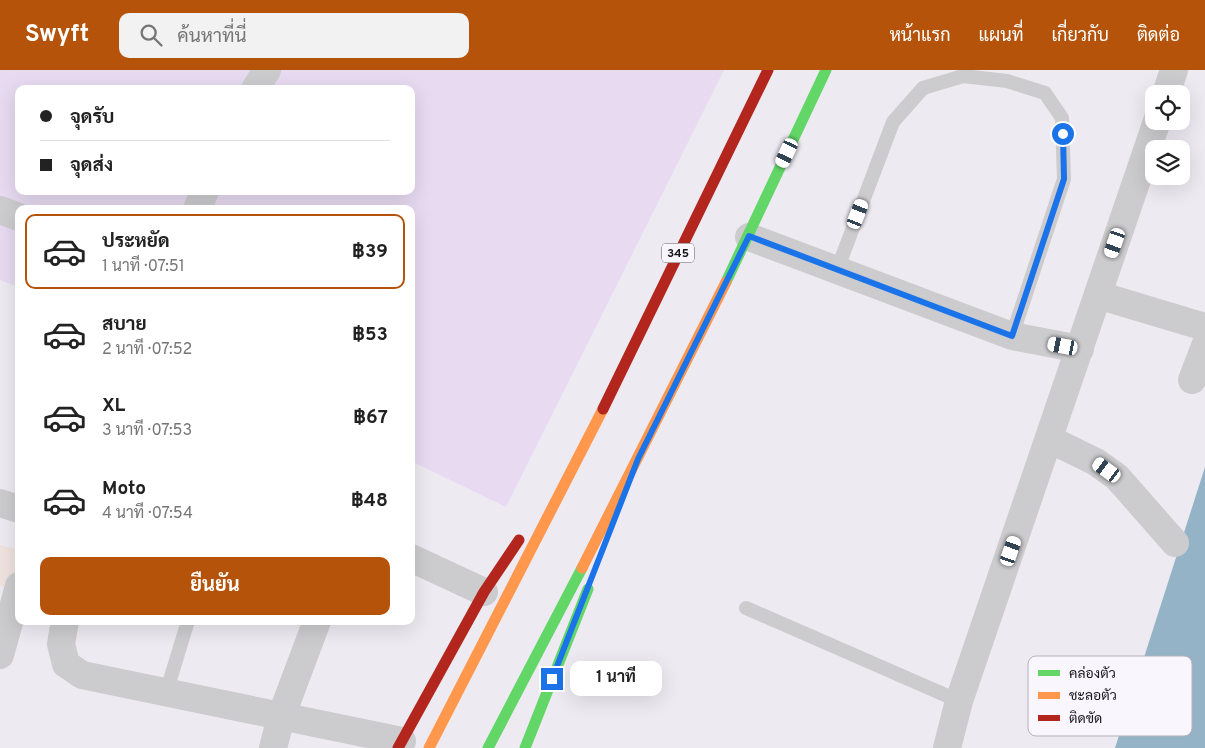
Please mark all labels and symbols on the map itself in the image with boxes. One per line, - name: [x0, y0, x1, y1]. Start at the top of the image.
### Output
- route start: [1052, 123, 1074, 145]
- car: [773, 136, 800, 170]
- car: [845, 197, 870, 231]
- car: [1103, 226, 1126, 260]
- road number: 345: [662, 244, 694, 262]
- car: [1046, 336, 1079, 356]
- car: [1090, 455, 1123, 485]
- car: [999, 534, 1022, 568]
- legend: [1028, 656, 1192, 736]
- callout: 1 นาที: [570, 662, 662, 696]
- text: คล่องตัว: [1069, 666, 1116, 683]
- route end: [541, 668, 563, 690]
- text: ชะลอตัว: [1069, 688, 1117, 705]
- text: ติดขัด: [1069, 710, 1102, 728]

